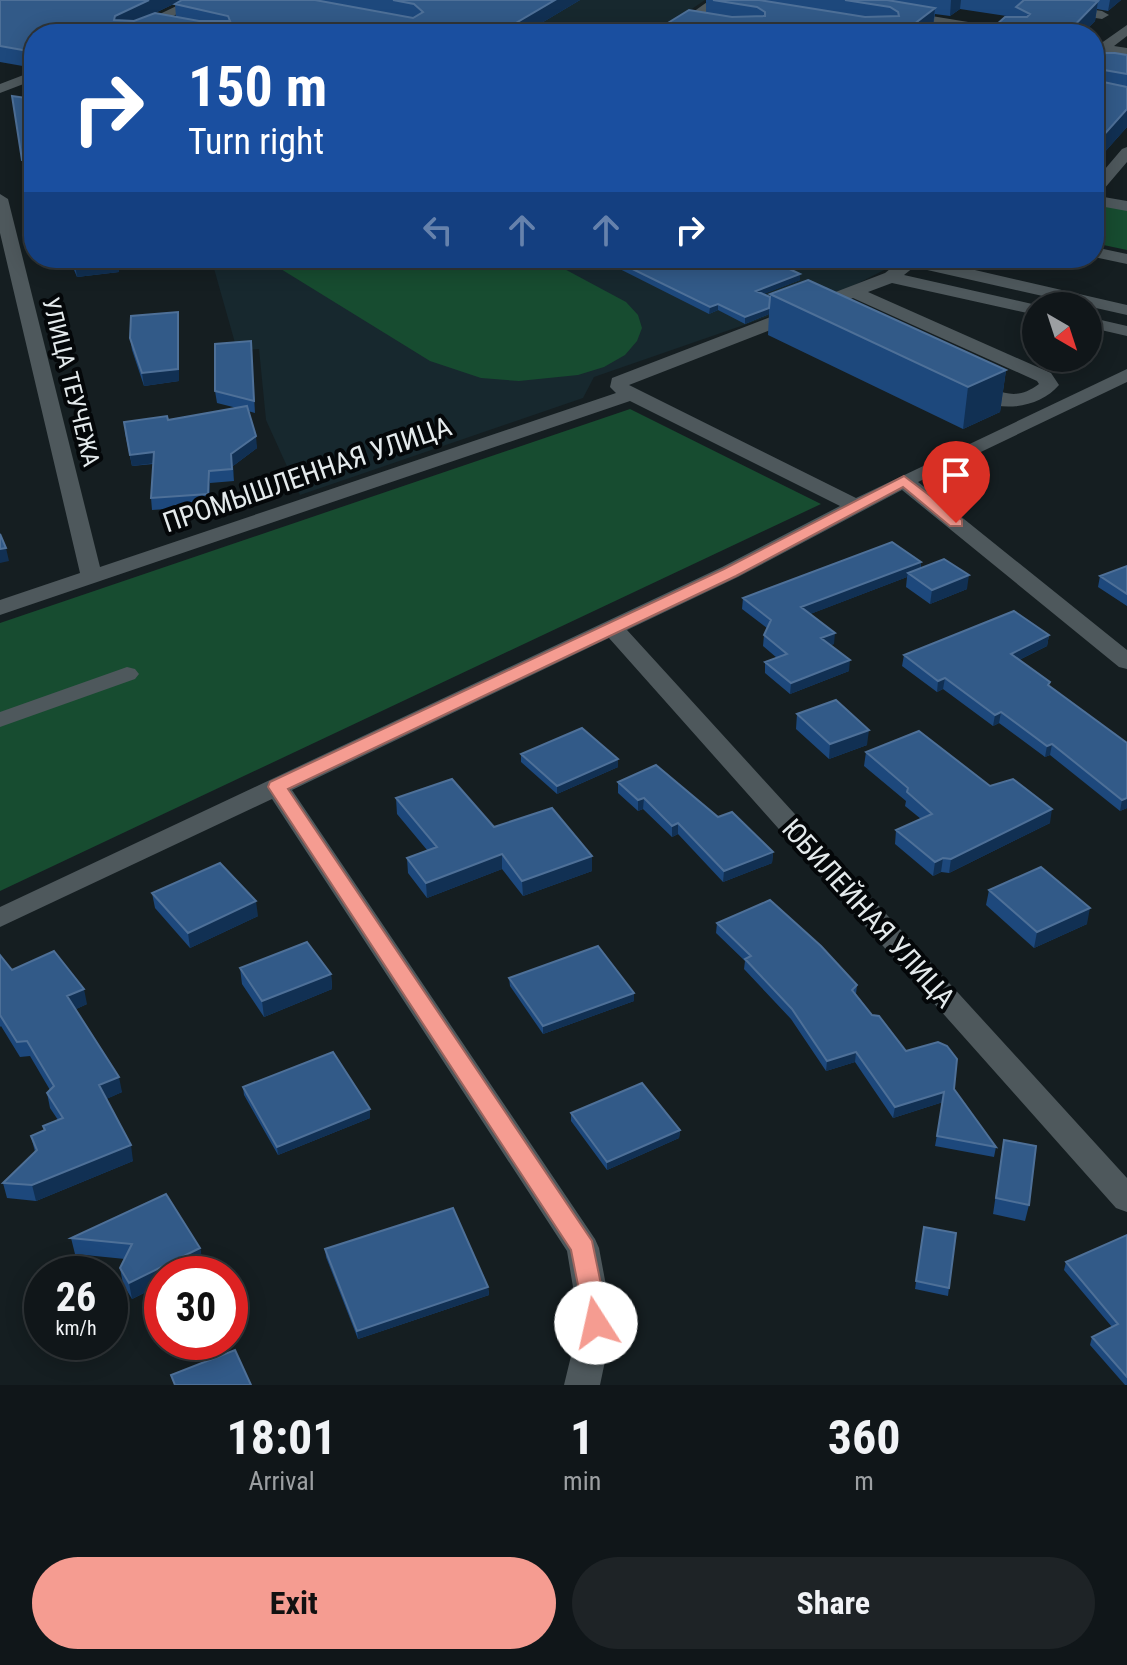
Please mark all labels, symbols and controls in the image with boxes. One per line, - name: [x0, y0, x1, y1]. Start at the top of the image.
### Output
- text: 150 m: [188, 54, 327, 120]
- icon: right: [56, 56, 160, 160]
- text: Turn right: [188, 121, 324, 163]
- icon: left: [416, 208, 460, 252]
- icon: ahead: [500, 208, 544, 252]
- icon: ahead: [584, 208, 628, 252]
- icon: right: [668, 208, 712, 252]
- north arrow: [1022, 292, 1102, 372]
- map controls: [1022, 292, 1102, 372]
- street label: УЛИЦА ТЕУЧЕЖА: [36, 295, 106, 470]
- street label: ПРОМЫШЛЕННАЯ УЛИЦА: [159, 410, 456, 539]
- pin: [922, 441, 990, 523]
- icon: arrive: [934, 453, 978, 497]
- street label: ЮБИЛЕЙНАЯ УЛИЦА: [775, 812, 962, 1014]
- speed limit sign: 30: [144, 1256, 248, 1360]
- text: 26: [56, 1274, 96, 1321]
- position arrow: [554, 1281, 638, 1365]
- text: km/h: [55, 1316, 97, 1340]
- text: 18:01: [226, 1409, 337, 1466]
- text: 1: [570, 1409, 594, 1466]
- text: 360: [828, 1409, 900, 1466]
- text: Arrival: [248, 1466, 315, 1496]
- text: min: [563, 1466, 601, 1496]
- text: m: [854, 1466, 874, 1496]
- button: Exit: [32, 1557, 556, 1649]
- button: Share: [572, 1557, 1095, 1649]

